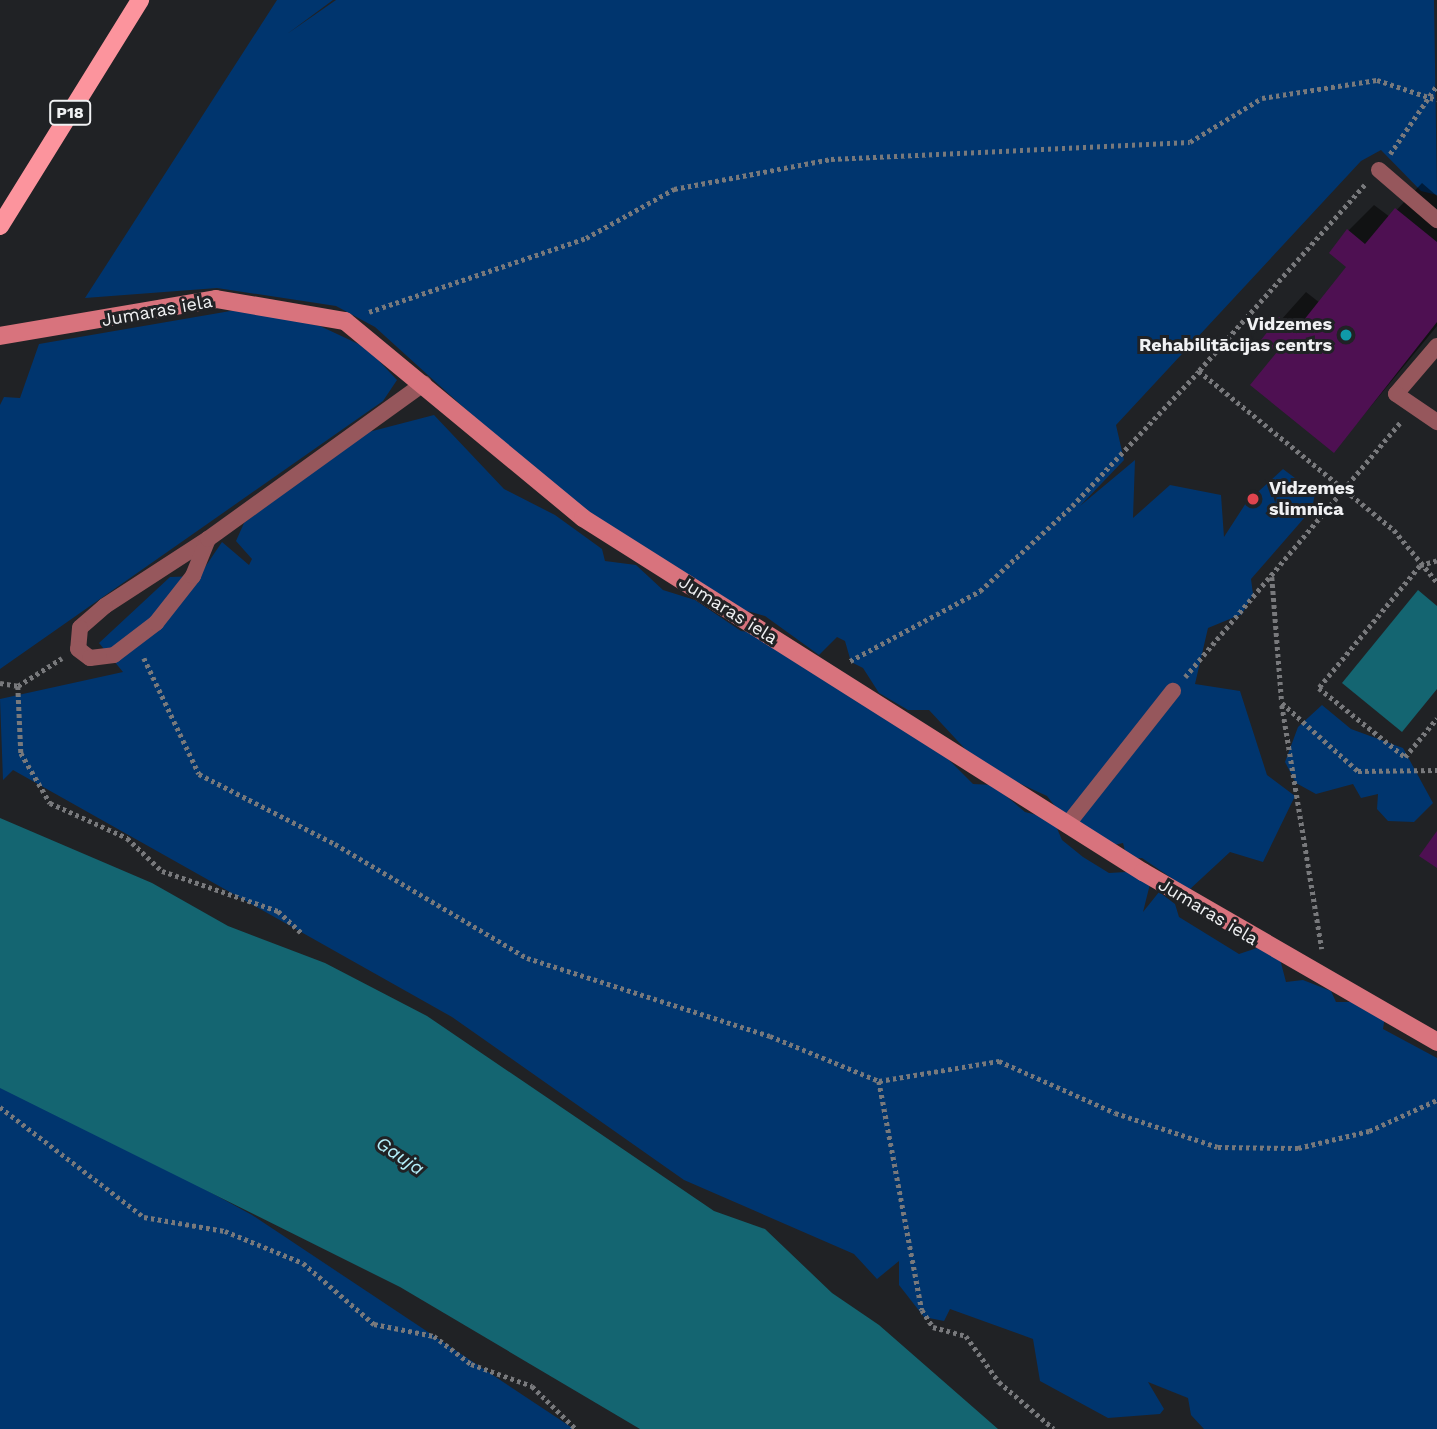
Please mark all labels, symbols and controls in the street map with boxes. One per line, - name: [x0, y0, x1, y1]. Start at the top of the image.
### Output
- road number: P18: [49, 100, 91, 125]
- street label: Jumaras iela: [100, 291, 214, 331]
- place label: Vidzemes Rehabilitācijas centrs: [1139, 314, 1332, 356]
- marker: Vidzemes Rehabilitācijas centrs: [1338, 327, 1354, 343]
- place label: Vidzemes slimnīca: [1269, 478, 1354, 520]
- marker: Vidzemes slimnīca: [1243, 489, 1263, 509]
- street label: Jumaras iela: [675, 571, 781, 649]
- street label: Jumaras iela: [1154, 874, 1262, 950]
- water label: Gauja: [372, 1132, 428, 1180]

